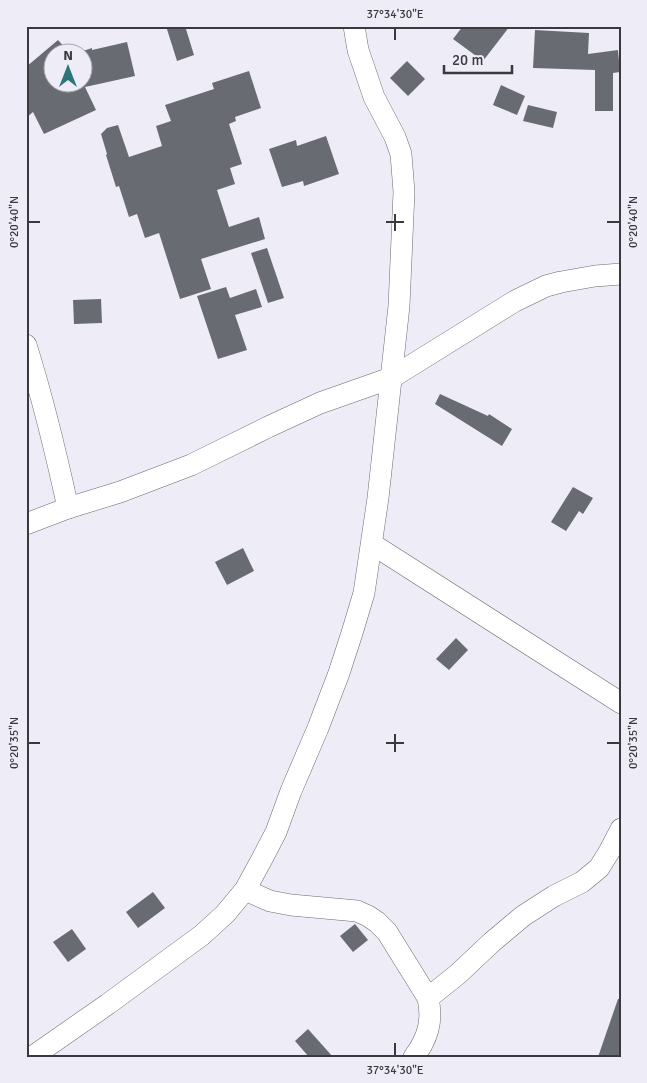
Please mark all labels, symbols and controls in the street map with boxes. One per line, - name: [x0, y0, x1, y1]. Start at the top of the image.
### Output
- text: 37°34'30"E: [366, 7, 424, 22]
- north arrow: [42, 42, 92, 92]
- scale bar: [444, 42, 512, 74]
- text: N: [63, 47, 73, 64]
- text: 20 m: [452, 51, 483, 69]
- text: 0°20'40"N: [7, 196, 22, 248]
- text: 0°20'40"N: [626, 196, 641, 248]
- text: 0°20'35"N: [7, 717, 22, 769]
- text: 0°20'35"N: [626, 717, 641, 769]
- text: 37°34'30"E: [366, 1063, 424, 1078]

